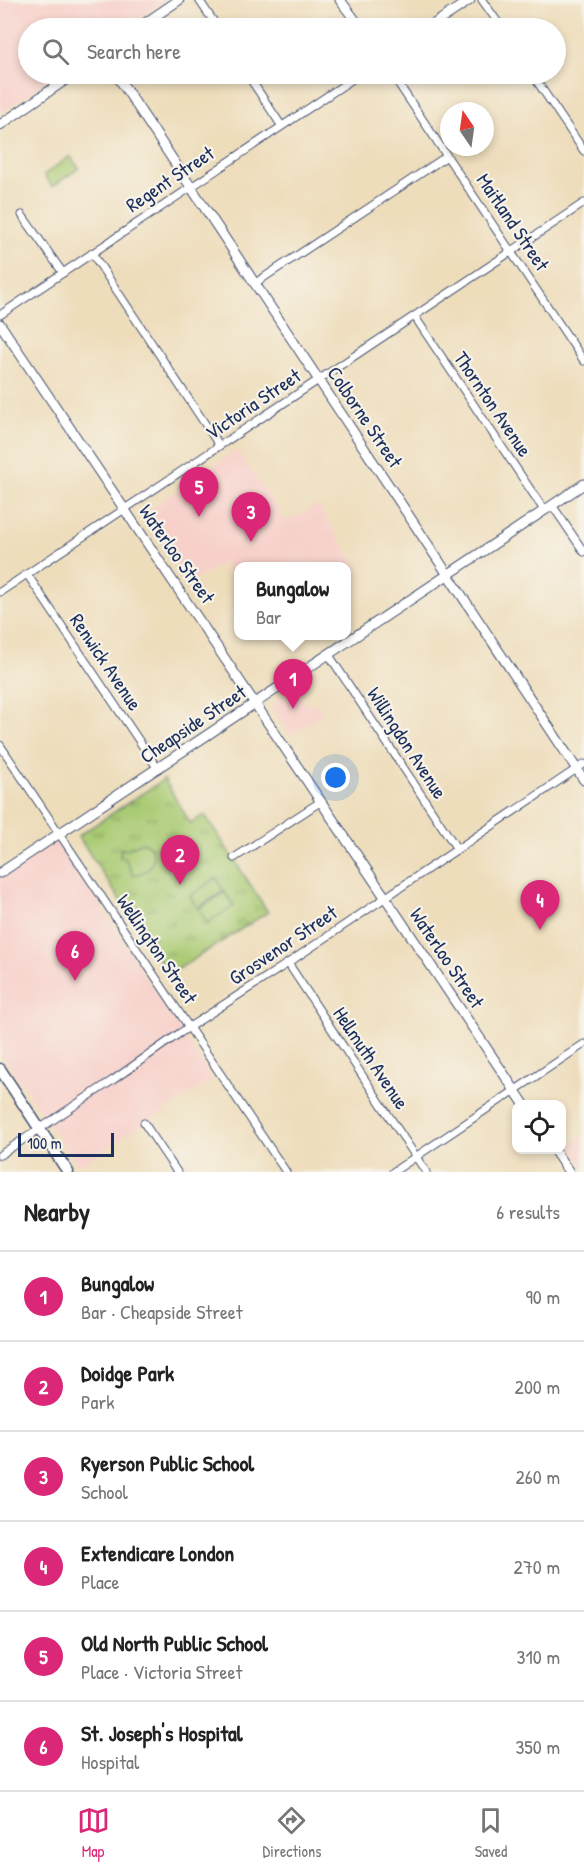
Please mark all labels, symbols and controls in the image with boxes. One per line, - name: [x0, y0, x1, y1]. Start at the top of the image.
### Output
- search box: [18, 18, 566, 84]
- icon: search: [39, 35, 72, 68]
- text: Search here: [87, 36, 181, 66]
- north arrow: [440, 102, 494, 156]
- street label: Regent Street: [120, 139, 220, 218]
- street label: Maitland Street: [471, 168, 557, 277]
- street label: Thornton Avenue: [448, 346, 539, 462]
- street label: Victoria Street: [200, 361, 307, 445]
- street label: Colborne Street: [322, 361, 410, 473]
- pin: 5: [180, 468, 218, 517]
- pin: 3: [232, 492, 270, 542]
- street label: Waterloo Street: [133, 499, 222, 610]
- popup: [234, 562, 351, 640]
- text: Bungalow: [256, 573, 329, 603]
- text: Bar: [256, 603, 282, 630]
- street label: Renwick Avenue: [64, 608, 149, 715]
- pin: 1: [274, 660, 312, 709]
- street label: Cheapside Street: [134, 677, 252, 769]
- street label: Willingdon Avenue: [361, 682, 454, 804]
- your location: [321, 763, 350, 792]
- pin: 2: [160, 836, 200, 885]
- pin: 4: [520, 880, 560, 930]
- street label: Wellington Street: [111, 889, 205, 1010]
- street label: Grosvenor Street: [223, 898, 343, 991]
- street label: Waterloo Street: [404, 902, 491, 1014]
- pin: 6: [56, 932, 94, 981]
- street label: Hellmuth Avenue: [327, 1001, 416, 1114]
- map controls: [512, 1100, 566, 1154]
- button: locate: [512, 1100, 566, 1154]
- scale bar: [18, 1130, 114, 1158]
- text: 100 m: [27, 1132, 62, 1154]
- text: Nearby: [24, 1194, 90, 1229]
- text: 6 results: [496, 1198, 560, 1225]
- text: Bungalow: [81, 1268, 154, 1298]
- text: 1: [40, 1283, 47, 1310]
- text: 90 m: [526, 1283, 560, 1310]
- text: Bar · Cheapside Street: [81, 1298, 243, 1325]
- text: Doidge Park: [81, 1358, 174, 1388]
- text: 2: [39, 1373, 48, 1400]
- text: 200 m: [515, 1373, 560, 1400]
- text: Park: [81, 1388, 114, 1415]
- text: Ryerson Public School: [81, 1448, 254, 1478]
- text: 3: [39, 1463, 48, 1490]
- text: 260 m: [516, 1463, 560, 1490]
- text: School: [81, 1478, 128, 1505]
- text: Extendicare London: [81, 1538, 234, 1568]
- text: 4: [40, 1553, 47, 1580]
- text: 270 m: [514, 1553, 560, 1580]
- text: Place: [81, 1568, 120, 1595]
- text: Old North Public School: [81, 1628, 268, 1658]
- text: 5: [39, 1643, 48, 1670]
- text: 310 m: [517, 1643, 560, 1670]
- text: Place · Victoria Street: [81, 1658, 242, 1685]
- text: St. Joseph's Hospital: [81, 1718, 242, 1748]
- text: 6: [40, 1733, 47, 1760]
- text: 350 m: [515, 1733, 560, 1760]
- text: Hospital: [81, 1748, 139, 1775]
- tab: Map: [77, 1804, 110, 1862]
- tab: Directions: [263, 1804, 321, 1862]
- tab: Saved: [474, 1804, 507, 1862]

